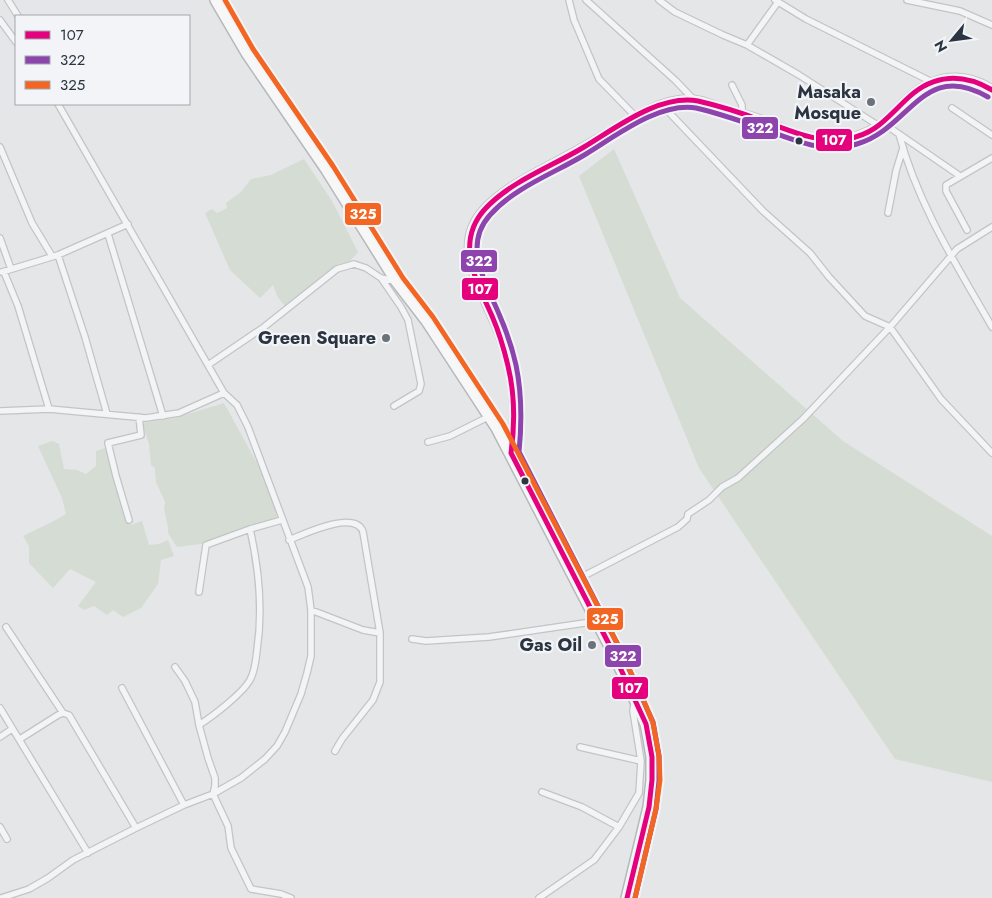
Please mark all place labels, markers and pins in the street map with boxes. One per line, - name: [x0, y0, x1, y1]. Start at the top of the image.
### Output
- place label: Masaka Mosque: [794, 79, 861, 126]
- marker: Masaka Mosque: [865, 96, 877, 108]
- unlabelled marker: [794, 136, 804, 146]
- place label: Green Square: [258, 325, 376, 351]
- marker: Green Square: [380, 332, 392, 344]
- unlabelled marker: [520, 476, 530, 486]
- place label: Gas Oil: [519, 632, 582, 658]
- marker: Gas Oil: [586, 639, 598, 651]

